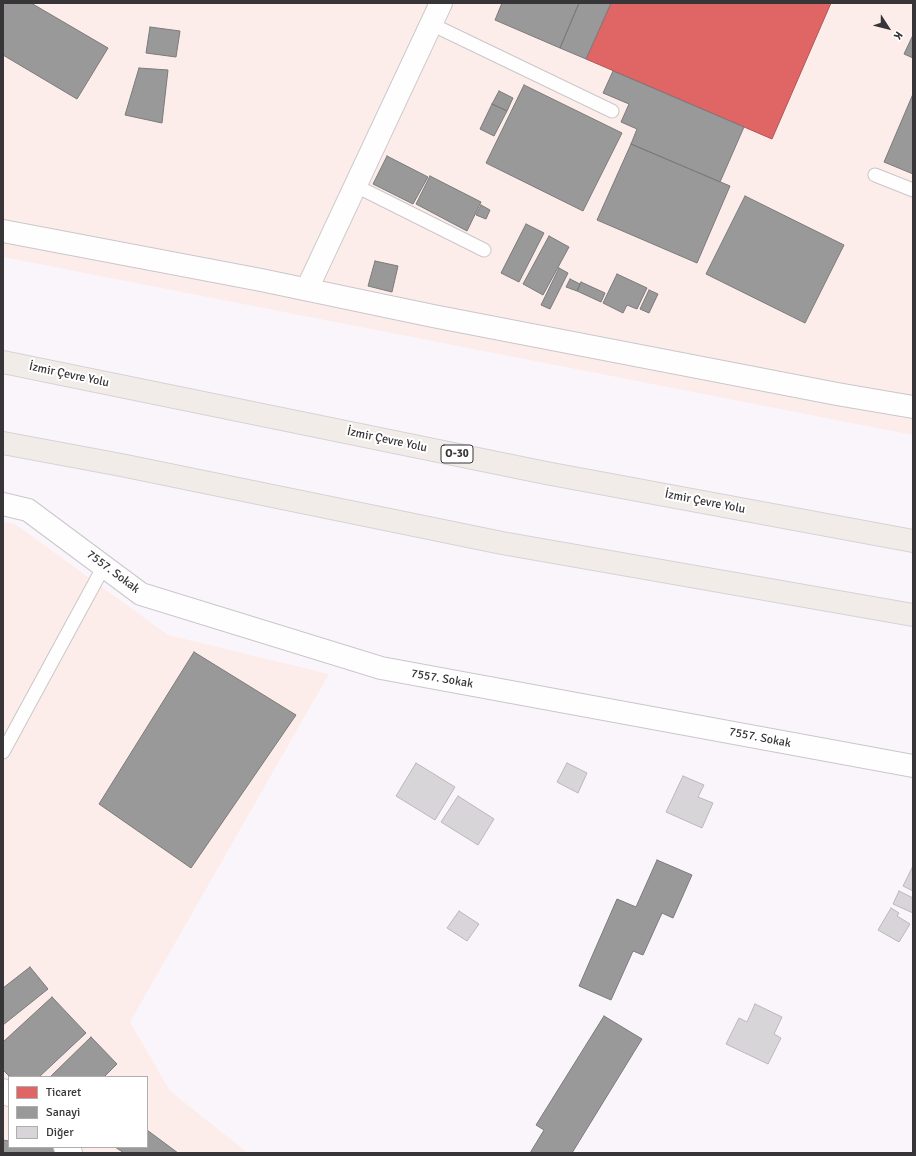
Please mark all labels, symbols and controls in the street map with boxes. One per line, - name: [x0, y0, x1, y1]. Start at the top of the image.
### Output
- north arrow: [868, 8, 908, 48]
- text: K: [891, 29, 905, 42]
- street label: İzmir Çevre Yolu: [28, 359, 110, 391]
- street label: İzmir Çevre Yolu: [346, 424, 428, 456]
- road number: O-30: [441, 445, 473, 463]
- street label: İzmir Çevre Yolu: [664, 487, 746, 517]
- street label: 7557. Sokak: [84, 547, 142, 597]
- street label: 7557. Sokak: [410, 666, 474, 692]
- street label: 7557. Sokak: [728, 725, 792, 751]
- legend: [8, 1076, 148, 1148]
- text: Ticaret: [46, 1085, 81, 1100]
- text: Sanayi: [46, 1105, 80, 1120]
- text: Diğer: [46, 1125, 74, 1140]

